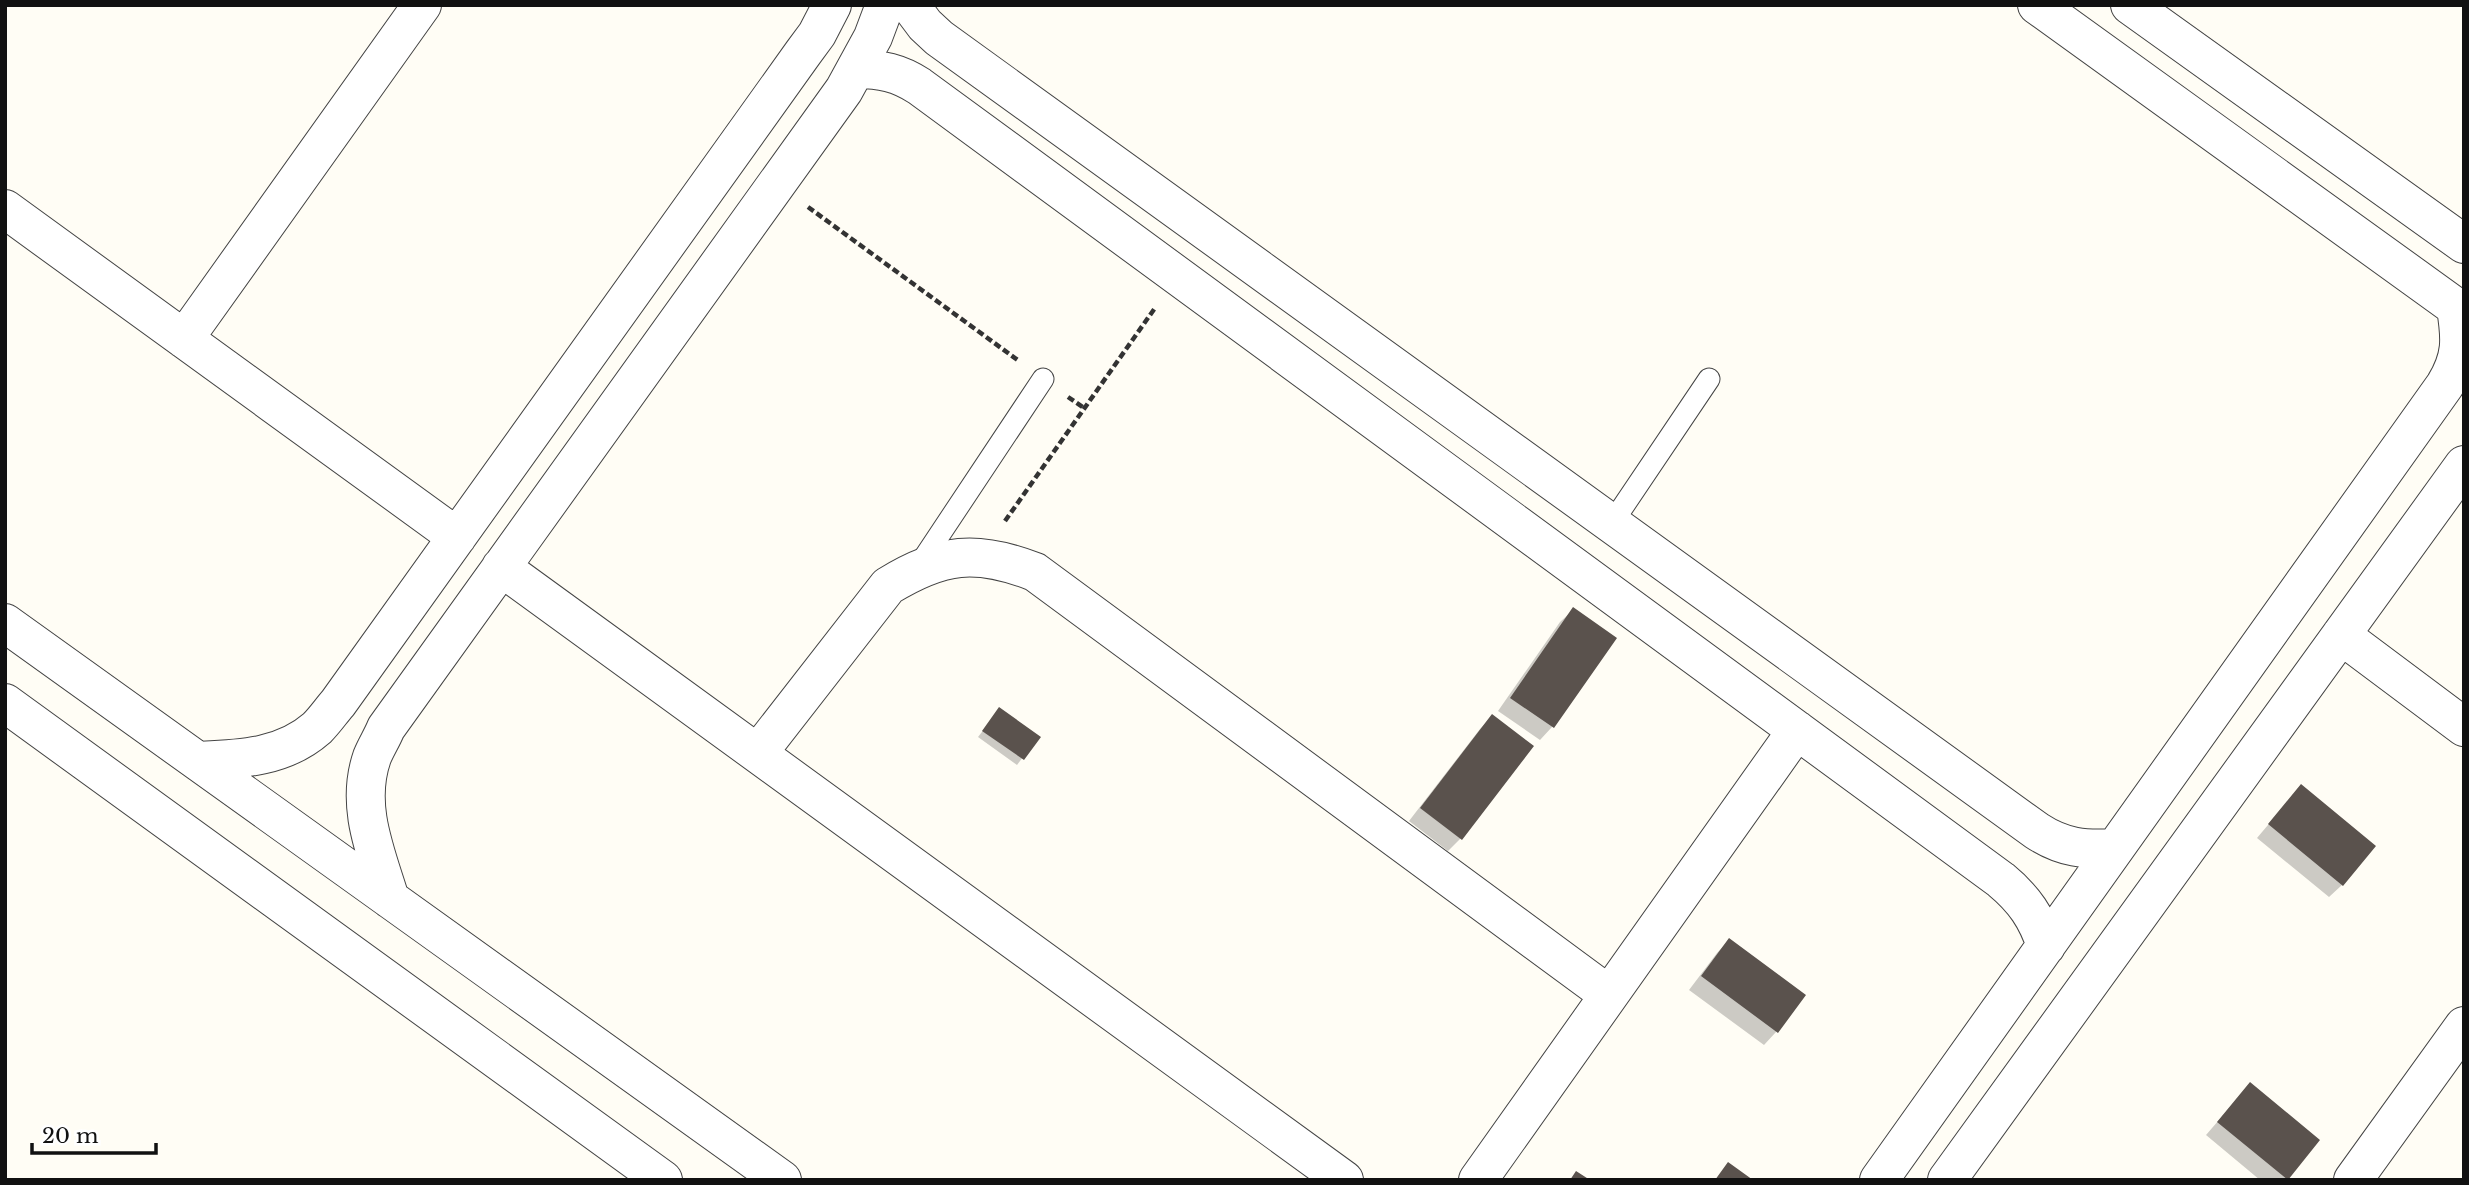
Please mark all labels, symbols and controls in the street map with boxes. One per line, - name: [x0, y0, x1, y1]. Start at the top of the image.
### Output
- scale bar: [32, 1112, 156, 1156]
- text: 20 m: [42, 1123, 99, 1149]

